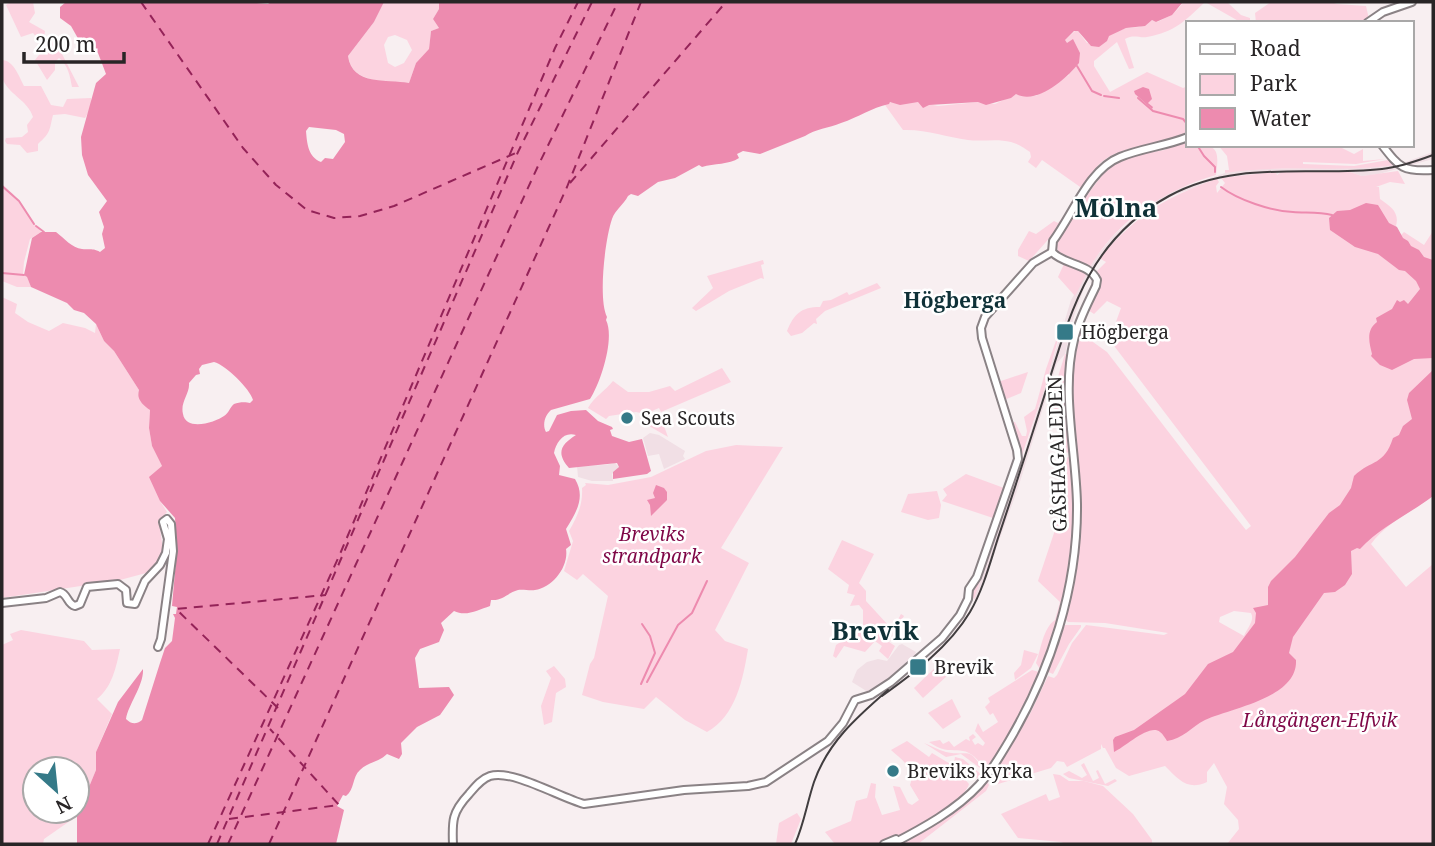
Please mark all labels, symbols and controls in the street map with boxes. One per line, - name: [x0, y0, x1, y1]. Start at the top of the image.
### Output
- scale bar: [24, 21, 124, 65]
- legend: [1186, 21, 1414, 147]
- text: 200 m: [35, 30, 96, 58]
- text: Road: [1250, 34, 1301, 62]
- text: Park: [1250, 69, 1297, 97]
- text: Water: [1250, 104, 1311, 132]
- district label: Mölna: [1075, 189, 1157, 225]
- district label: Högberga: [904, 286, 1006, 314]
- place label: Högberga: [1081, 319, 1169, 345]
- marker: Högberga: [1055, 322, 1075, 342]
- street label: GÅSHAGALEDEN: [1041, 376, 1073, 532]
- place label: Sea Scouts: [641, 405, 735, 431]
- marker: Sea Scouts: [619, 410, 635, 426]
- park label: Breviks strandpark: [602, 521, 703, 569]
- district label: Brevik: [831, 612, 919, 648]
- place label: Brevik: [934, 654, 995, 680]
- marker: Brevik: [908, 657, 928, 677]
- park label: Långängen-Elfvik: [1242, 707, 1399, 733]
- north arrow: [21, 755, 91, 825]
- place label: Breviks kyrka: [907, 758, 1033, 784]
- marker: Breviks kyrka: [885, 763, 901, 779]
- text: N: [51, 790, 76, 820]

